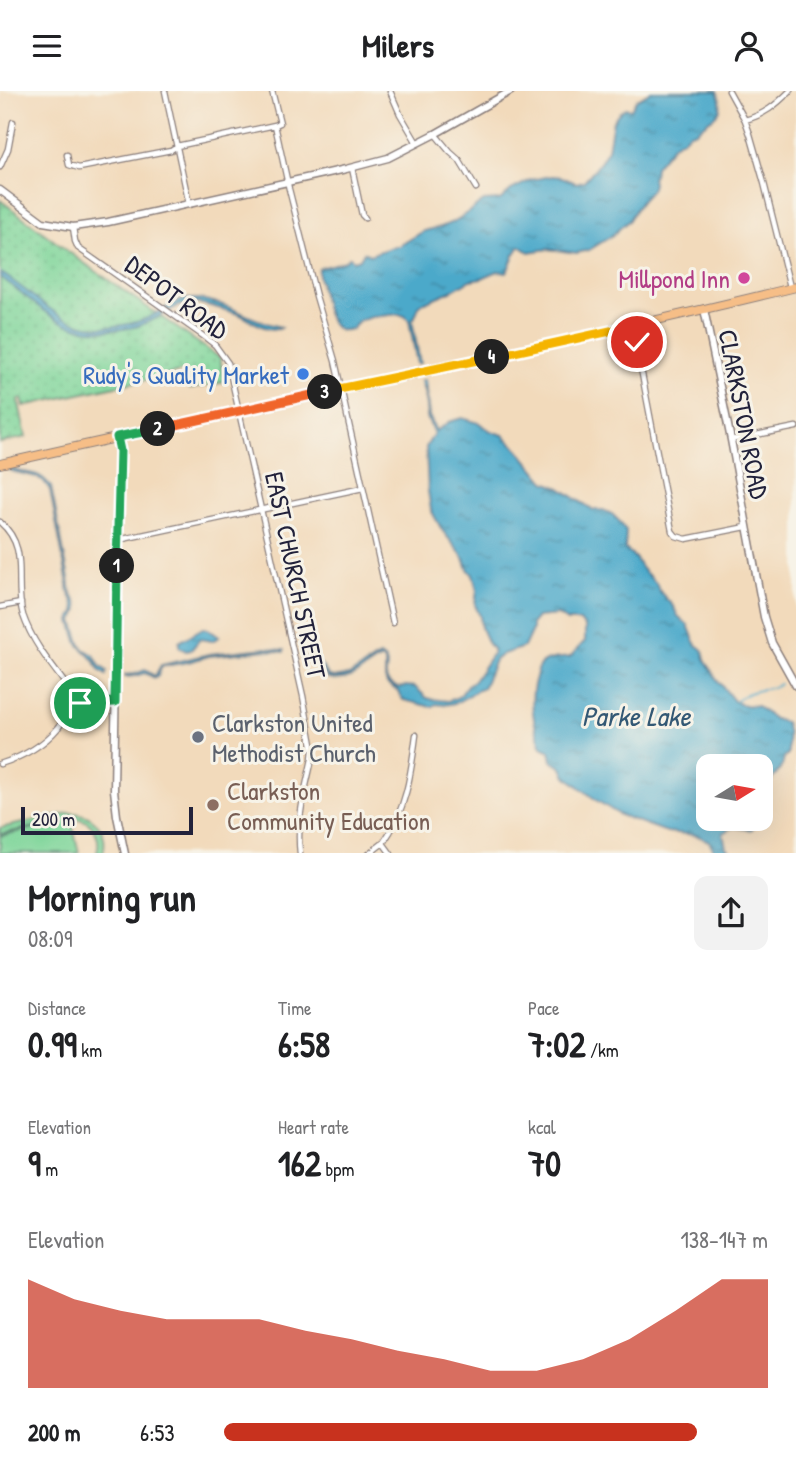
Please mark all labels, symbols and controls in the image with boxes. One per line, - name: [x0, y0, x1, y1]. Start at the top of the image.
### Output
- text: Milers: [362, 24, 434, 67]
- icon: menu: [28, 27, 66, 65]
- icon: person: [730, 27, 768, 65]
- street label: DEPOT ROAD: [118, 247, 236, 348]
- place label: Millpond Inn: [618, 261, 730, 296]
- marker: Millpond Inn: [736, 270, 752, 286]
- pin: [607, 312, 667, 372]
- icon: check: [618, 323, 656, 361]
- street label: CLARKSTON ROAD: [710, 326, 778, 502]
- pin: 4: [475, 339, 510, 375]
- text: 4: [488, 343, 495, 369]
- place label: Rudy's Quality Market: [83, 357, 290, 392]
- marker: Rudy's Quality Market: [295, 366, 311, 382]
- pin: 3: [308, 375, 342, 409]
- text: 3: [320, 378, 329, 404]
- pin: 2: [140, 411, 176, 447]
- text: 2: [153, 415, 162, 441]
- street label: EAST CHURCH STREET: [257, 469, 335, 682]
- pin: 1: [100, 549, 134, 583]
- text: 1: [113, 552, 120, 578]
- pin: [50, 673, 110, 733]
- icon: arrive: [61, 684, 99, 722]
- water label: Parke Lake: [582, 697, 692, 735]
- place label: Clarkston United Methodist Church: [212, 705, 376, 770]
- marker: Clarkston United Methodist Church: [190, 729, 206, 745]
- north arrow: [696, 754, 774, 831]
- map controls: [696, 754, 773, 831]
- place label: Clarkston Community Education: [227, 773, 430, 838]
- marker: Clarkston Community Education: [205, 797, 221, 813]
- scale bar: [21, 804, 192, 836]
- text: 200 m: [32, 806, 75, 832]
- text: Morning run: [28, 871, 196, 923]
- button: share: [694, 876, 768, 950]
- text: 08:09: [28, 923, 72, 954]
- text: Distance: [28, 995, 86, 1021]
- text: Time: [278, 995, 312, 1021]
- text: Pace: [528, 995, 560, 1021]
- text: 0.99: [28, 1021, 77, 1068]
- text: 6:58: [278, 1021, 330, 1068]
- text: 7:02: [528, 1021, 586, 1068]
- text: km: [77, 1037, 102, 1063]
- text: /km: [586, 1037, 619, 1063]
- text: Elevation: [28, 1114, 91, 1140]
- text: Heart rate: [278, 1114, 349, 1140]
- text: kcal: [528, 1114, 556, 1140]
- text: 9: [28, 1140, 41, 1187]
- text: 162: [278, 1140, 321, 1187]
- text: 70: [528, 1140, 561, 1187]
- text: m: [41, 1156, 58, 1182]
- text: bpm: [321, 1156, 354, 1182]
- text: Elevation: [28, 1224, 104, 1255]
- text: 138–147 m: [680, 1224, 768, 1255]
- text: 200 m: [28, 1417, 80, 1448]
- text: 6:53: [140, 1417, 175, 1448]

